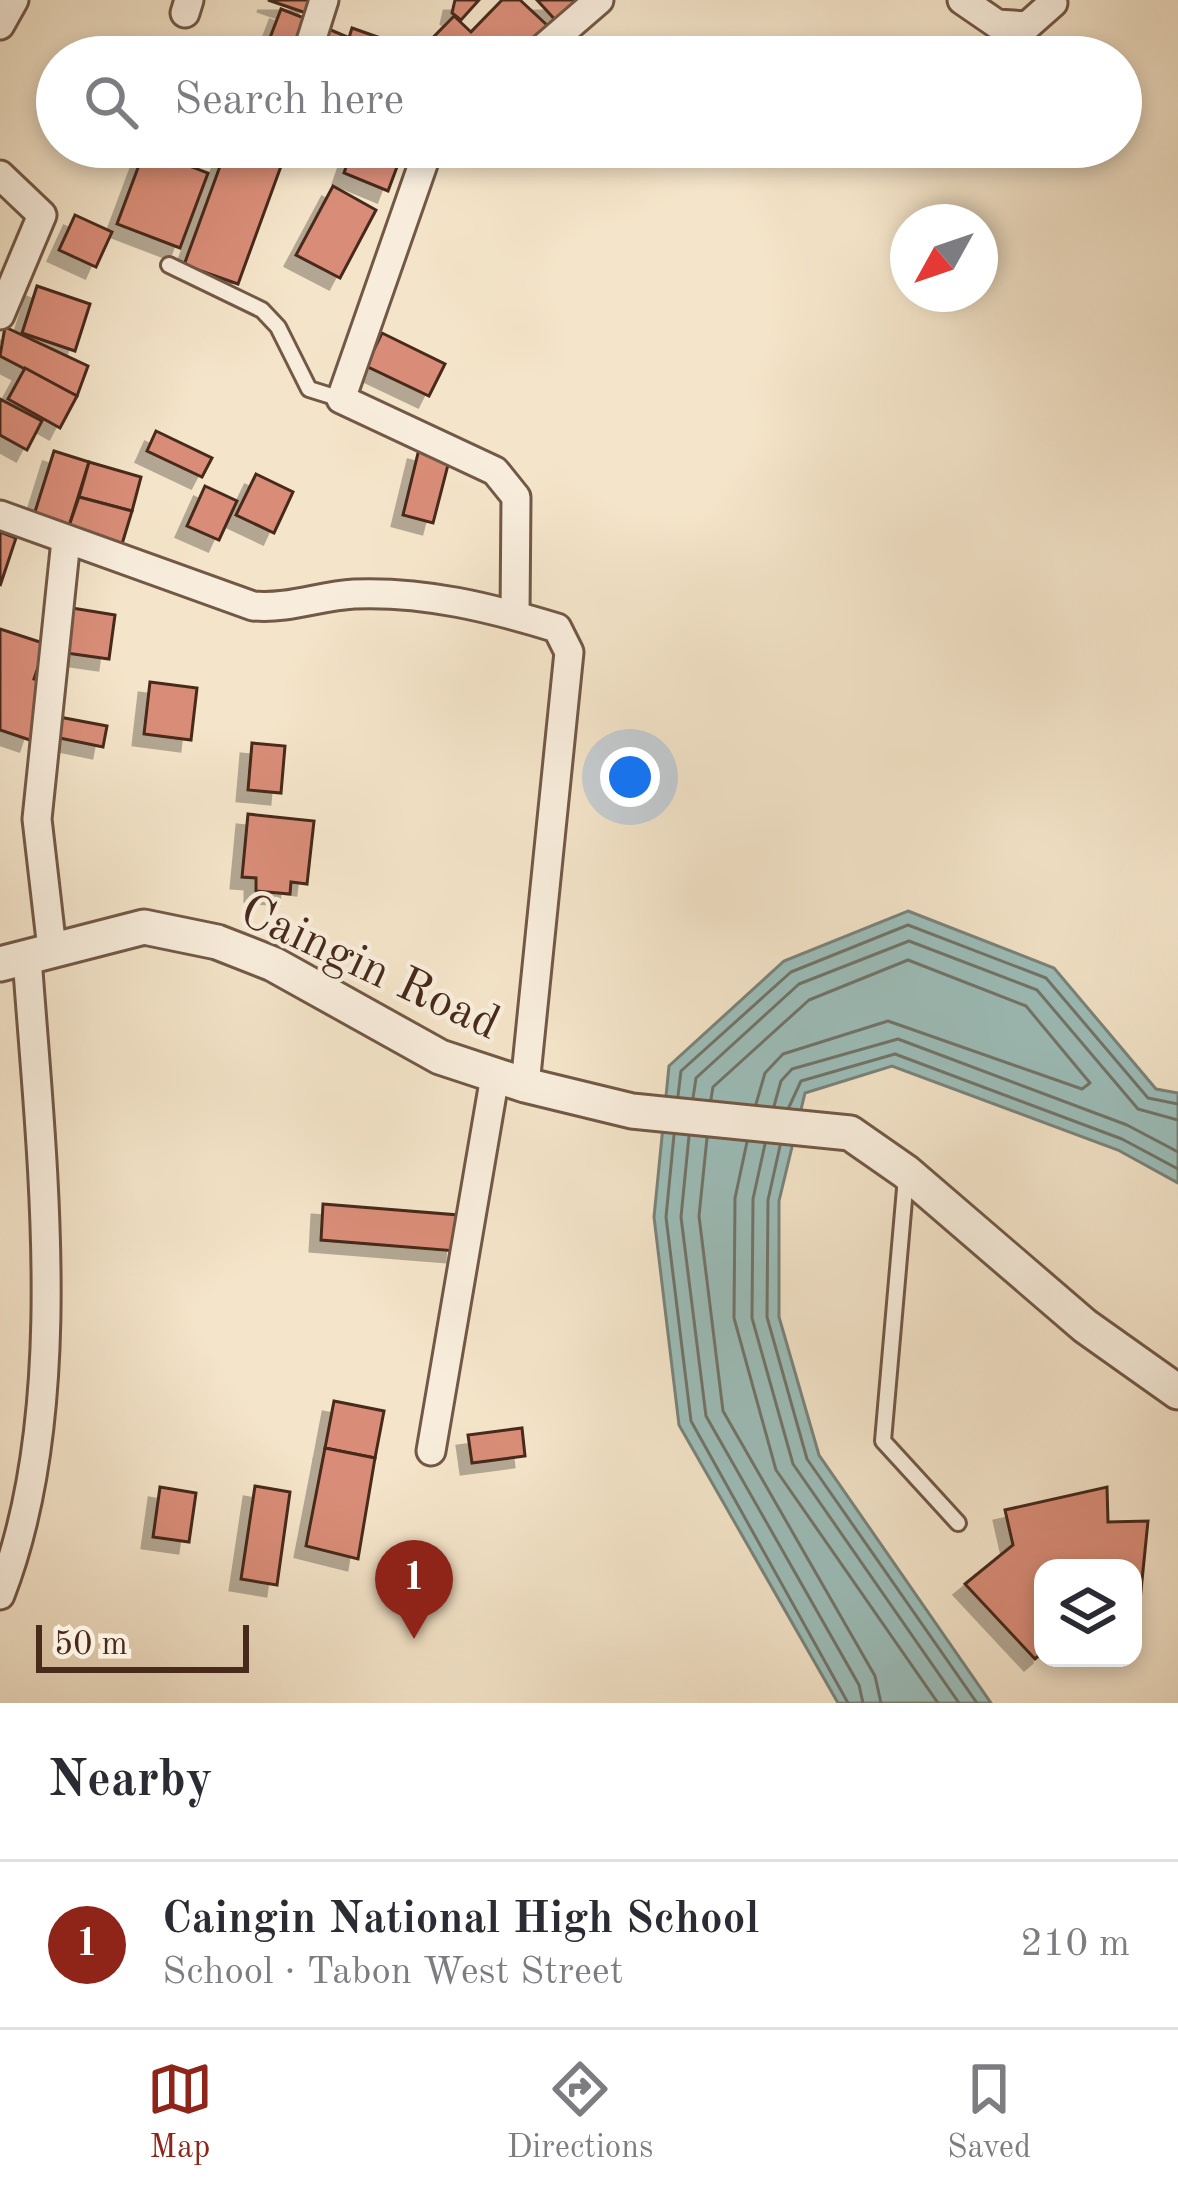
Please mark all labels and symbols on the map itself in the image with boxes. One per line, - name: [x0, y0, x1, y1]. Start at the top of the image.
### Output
- north arrow: [890, 204, 998, 312]
- your location: [600, 747, 660, 807]
- street label: Caingin Road: [232, 888, 506, 1050]
- pin: 1: [375, 1540, 453, 1639]
- scale bar: [36, 1619, 249, 1672]

